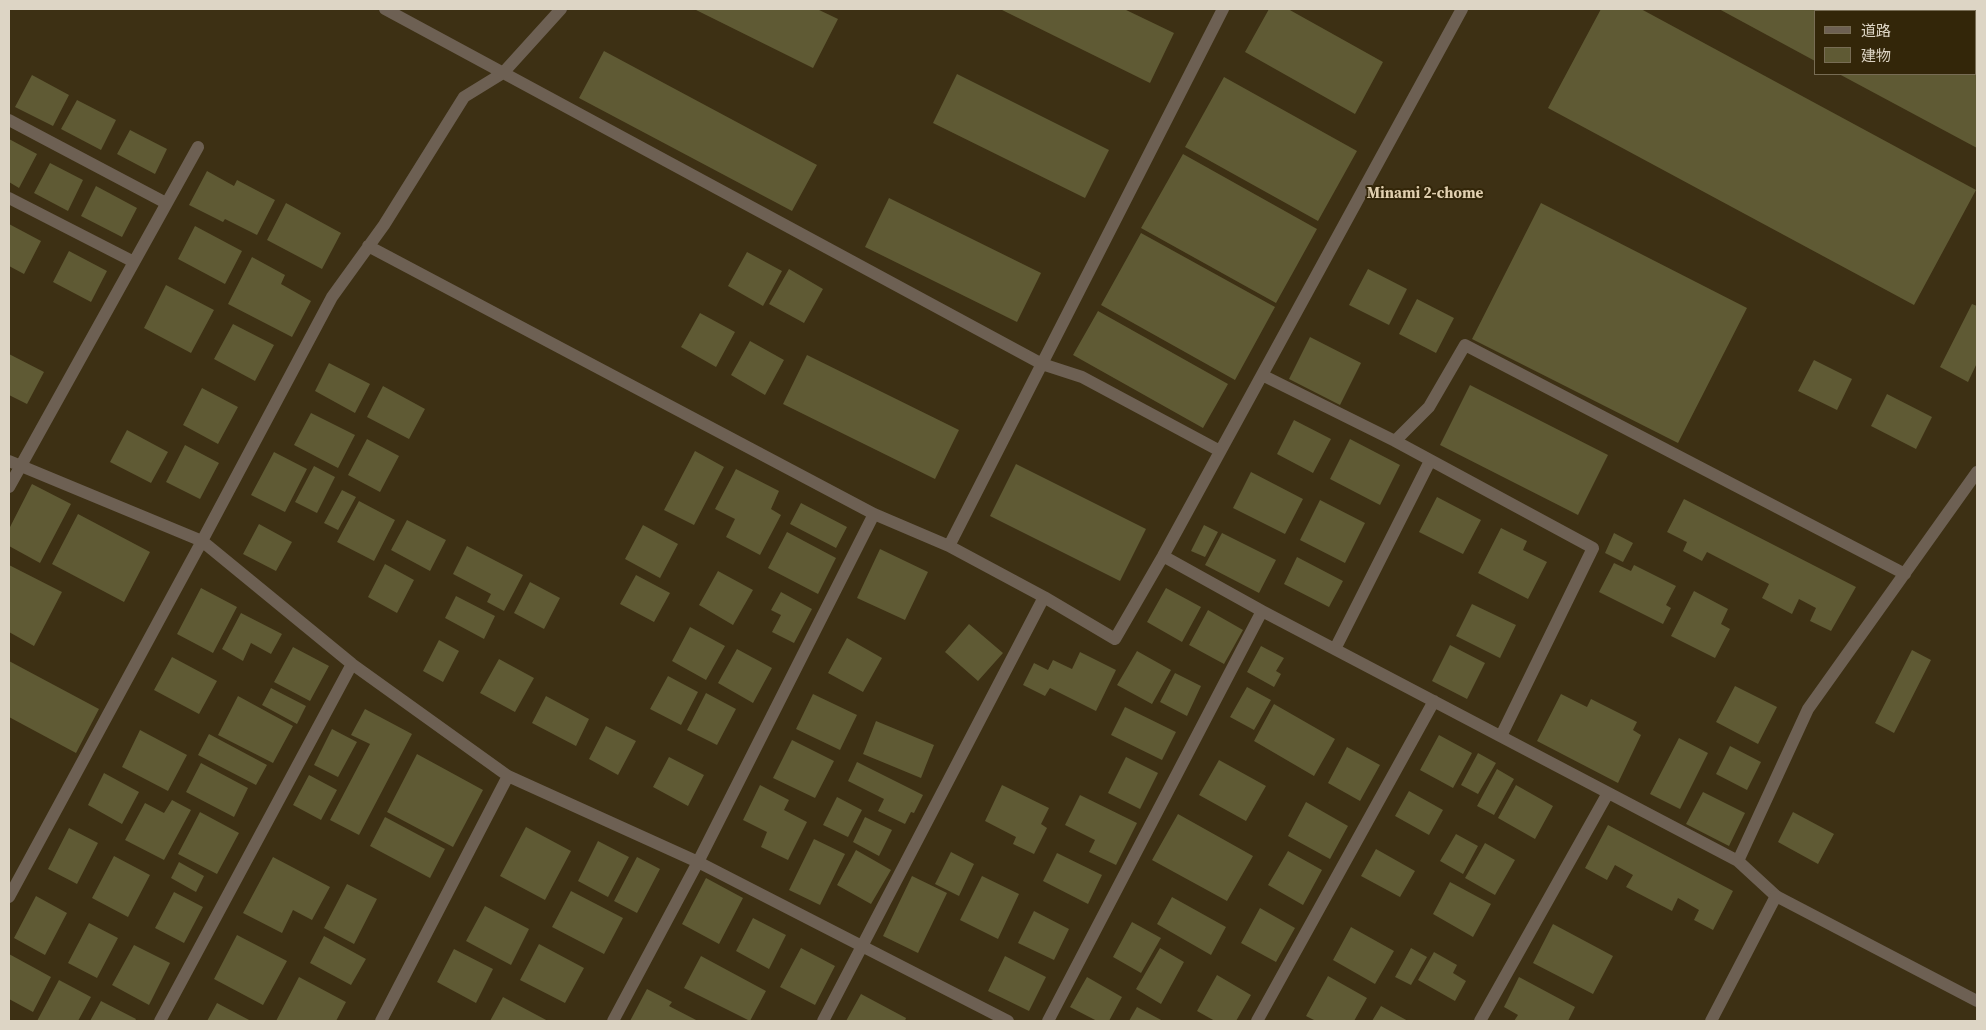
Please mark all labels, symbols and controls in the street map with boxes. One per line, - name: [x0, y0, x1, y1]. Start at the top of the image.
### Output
- legend: [1814, 10, 1976, 75]
- text: 道路: [1861, 20, 1891, 41]
- text: 建物: [1861, 45, 1891, 66]
- district label: Minami 2-chome: [1367, 185, 1483, 203]

